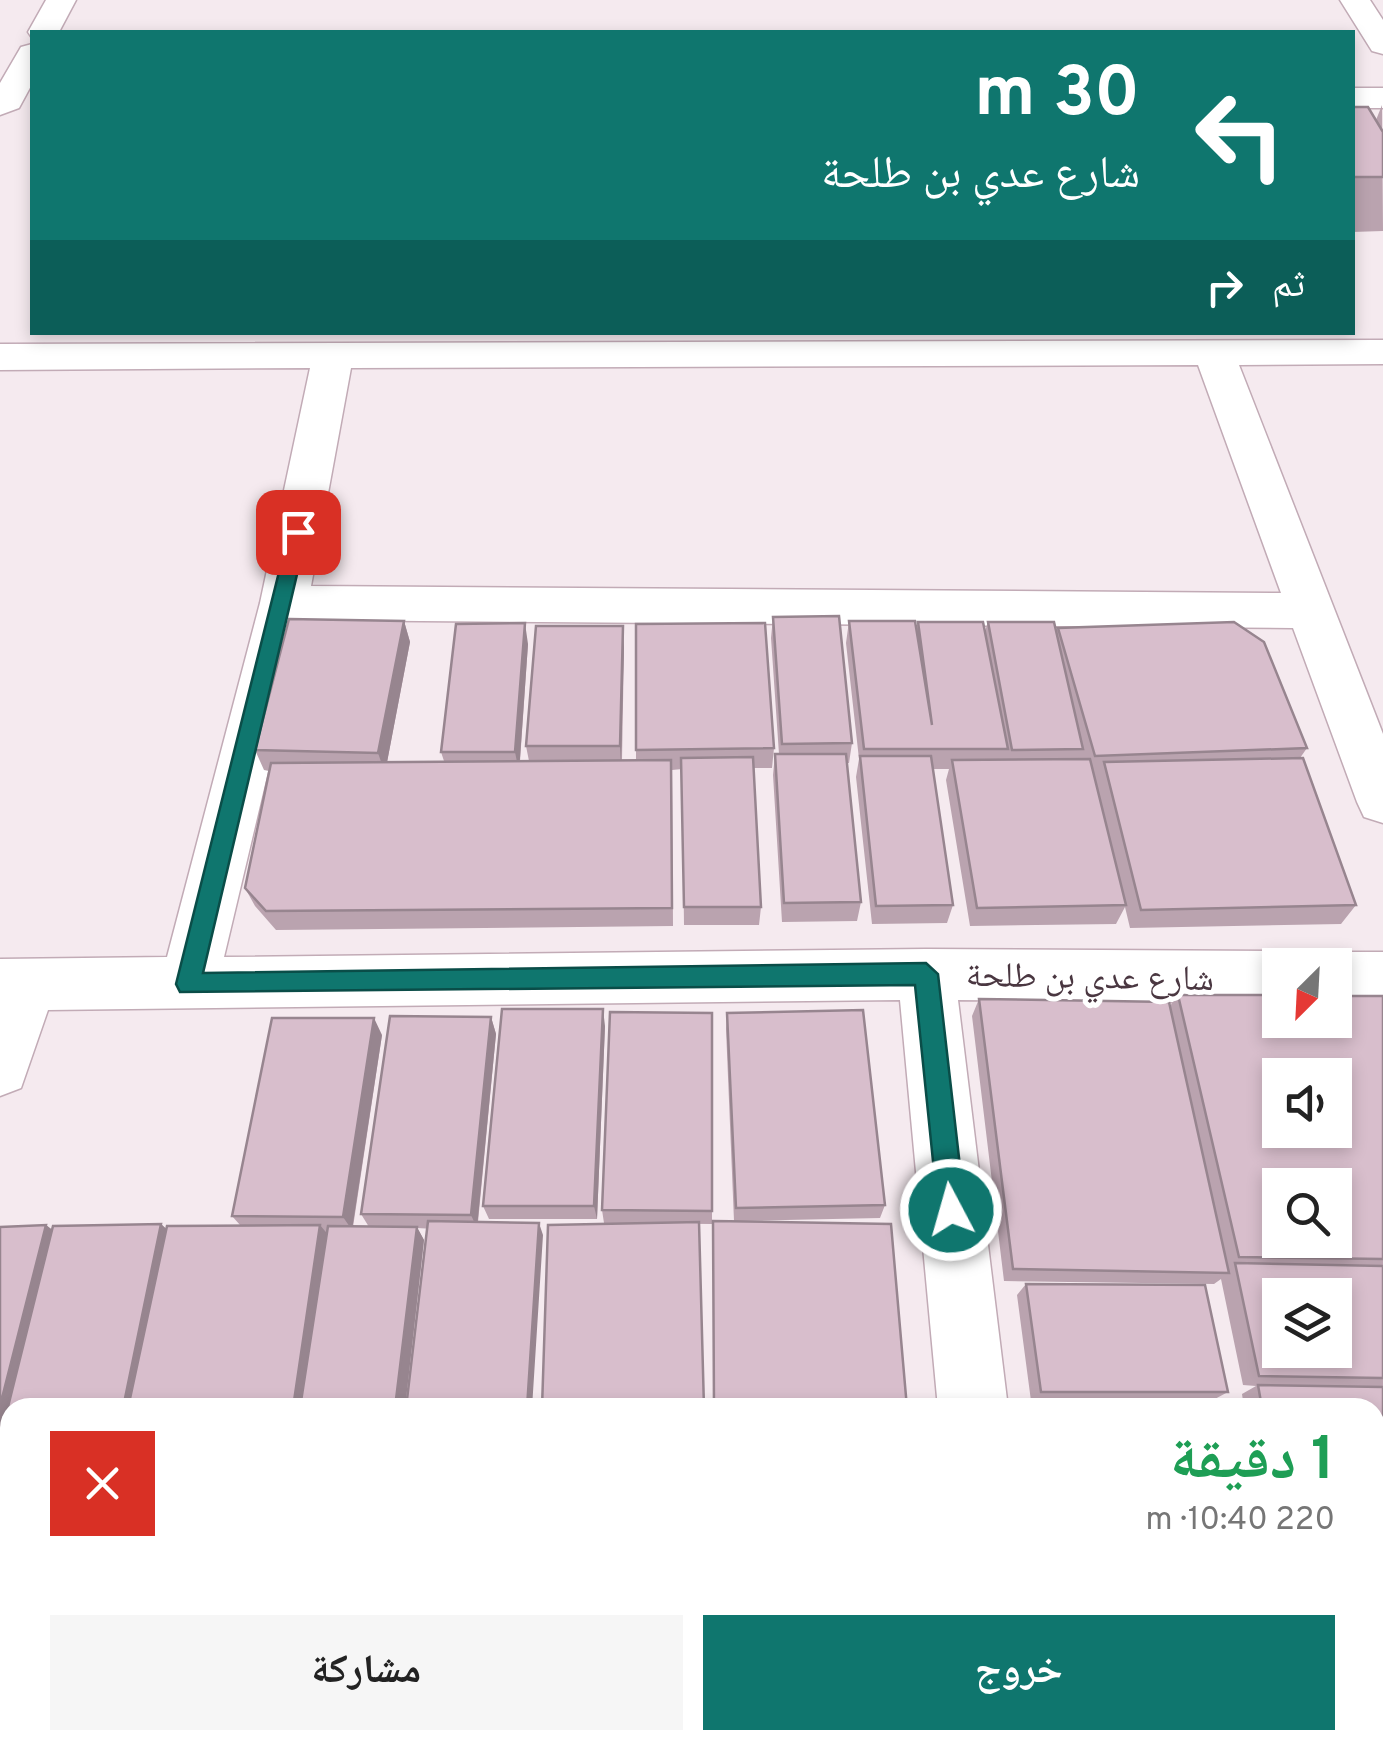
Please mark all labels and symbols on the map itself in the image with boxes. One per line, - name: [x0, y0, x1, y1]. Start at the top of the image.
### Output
- pin: [256, 490, 341, 575]
- north arrow: [1262, 948, 1352, 1038]
- street label: شارع عدي بن طلحة: [966, 955, 1214, 1006]
- position arrow: [899, 1158, 1003, 1262]

